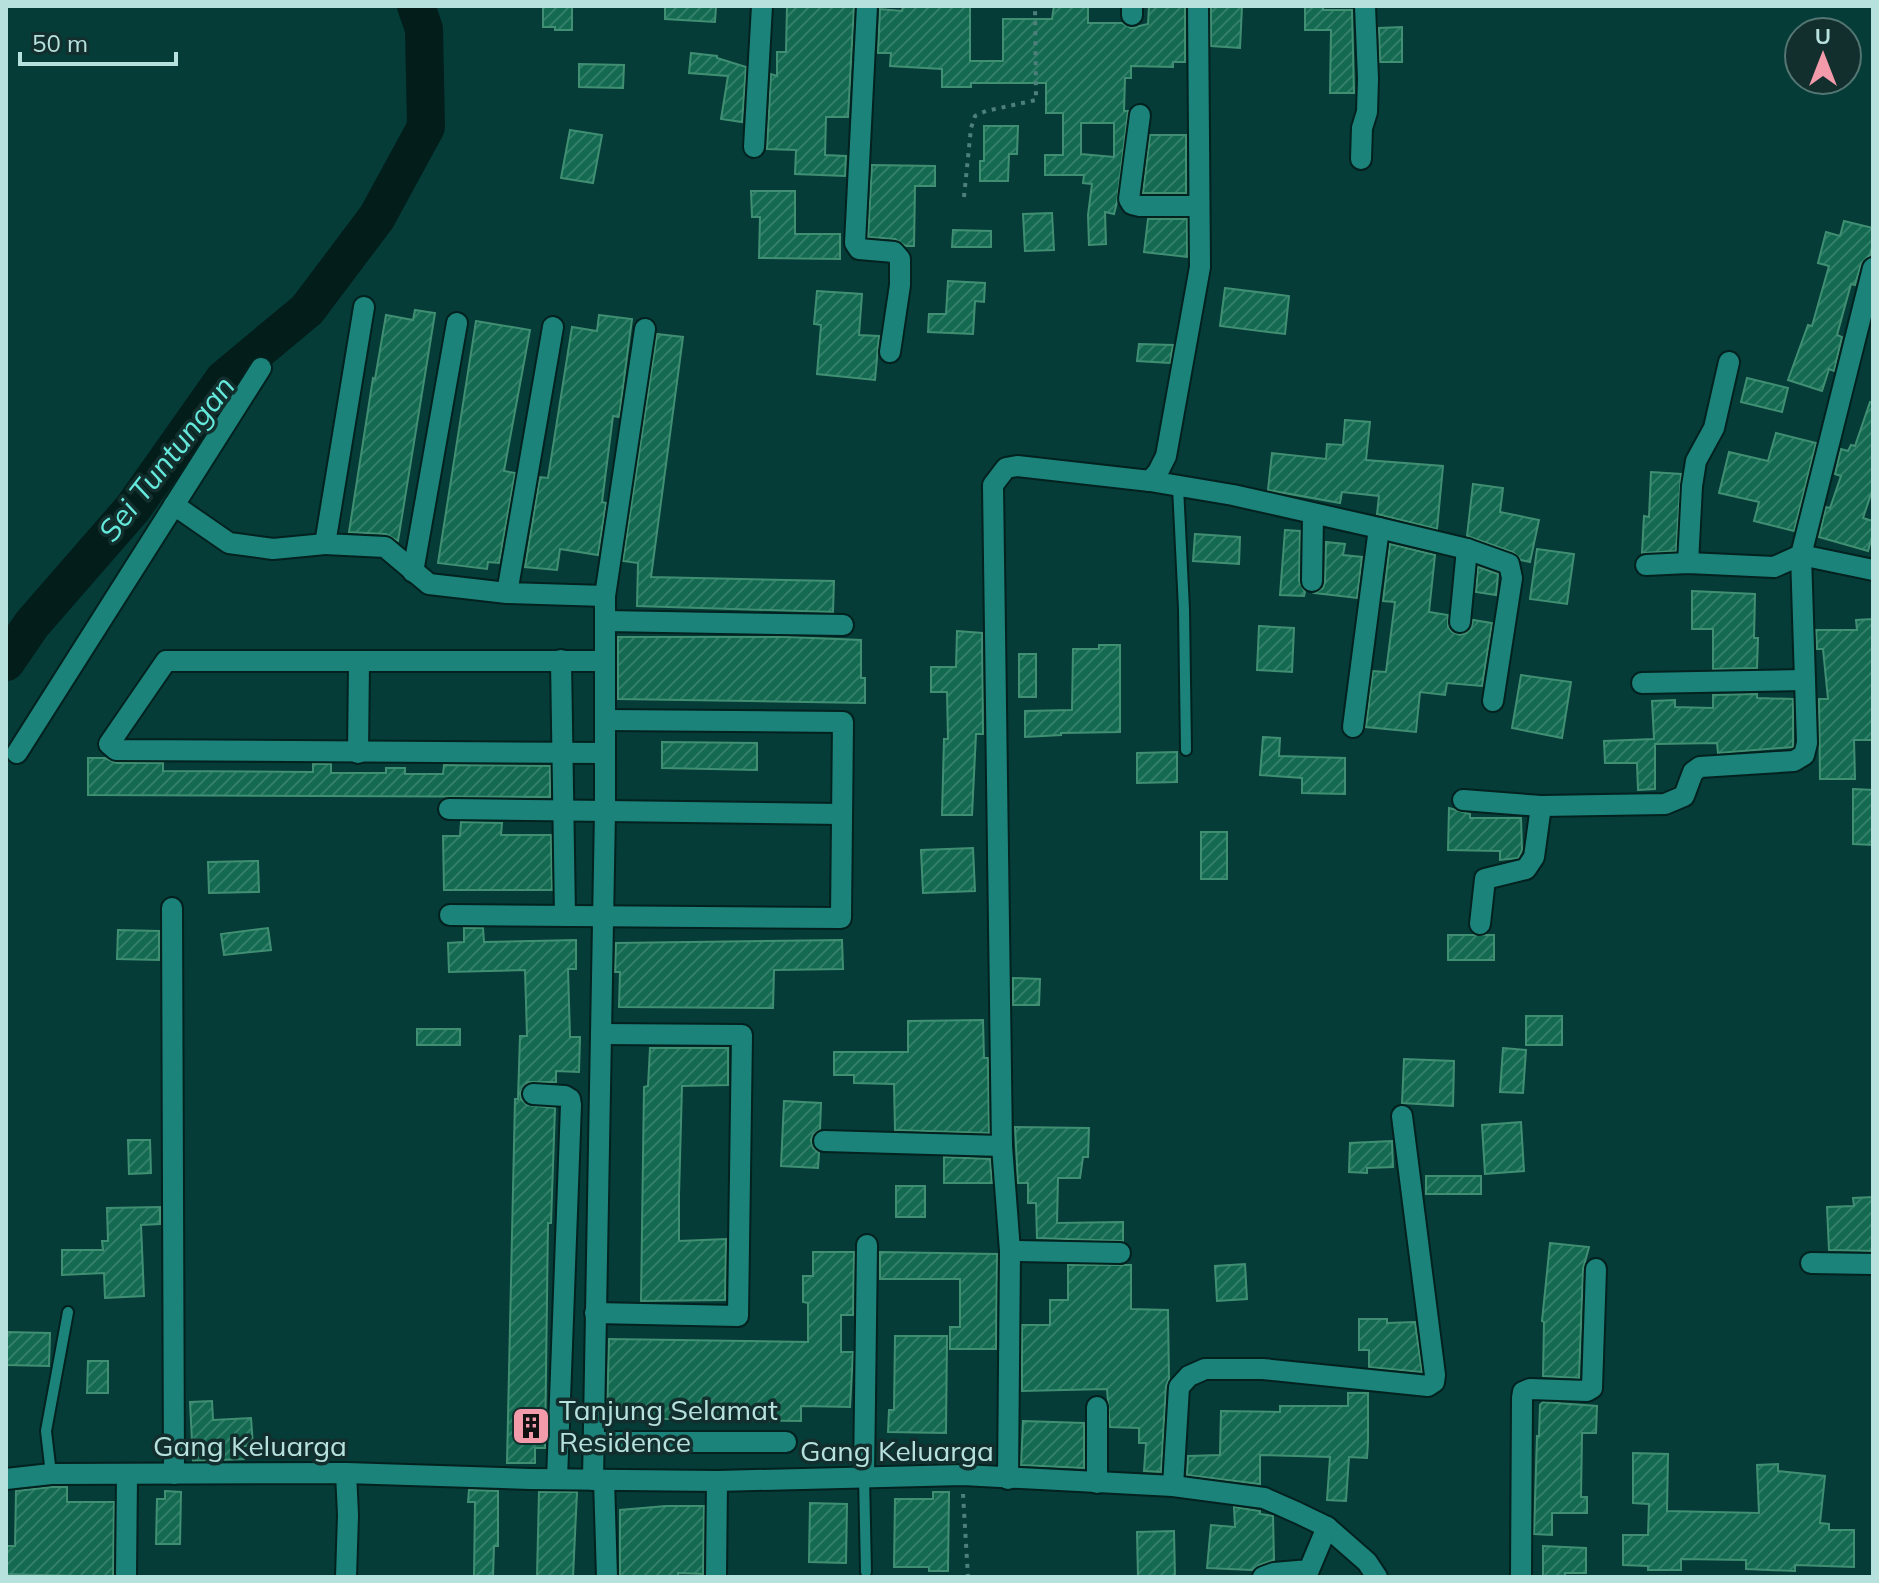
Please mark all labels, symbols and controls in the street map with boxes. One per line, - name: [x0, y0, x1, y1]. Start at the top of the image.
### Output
- scale bar: [20, 16, 176, 66]
- north arrow: [1783, 16, 1863, 96]
- text: U: [1815, 22, 1831, 50]
- text: 50 m: [32, 28, 88, 58]
- water label: Sei Tuntungan: [90, 368, 243, 549]
- place label: Tanjung Selamat Residence: [559, 1392, 778, 1459]
- building icon: Tanjung Selamat Residence: [510, 1405, 552, 1447]
- street label: Gang Keluarga: [153, 1428, 347, 1463]
- street label: Gang Keluarga: [800, 1433, 994, 1468]

